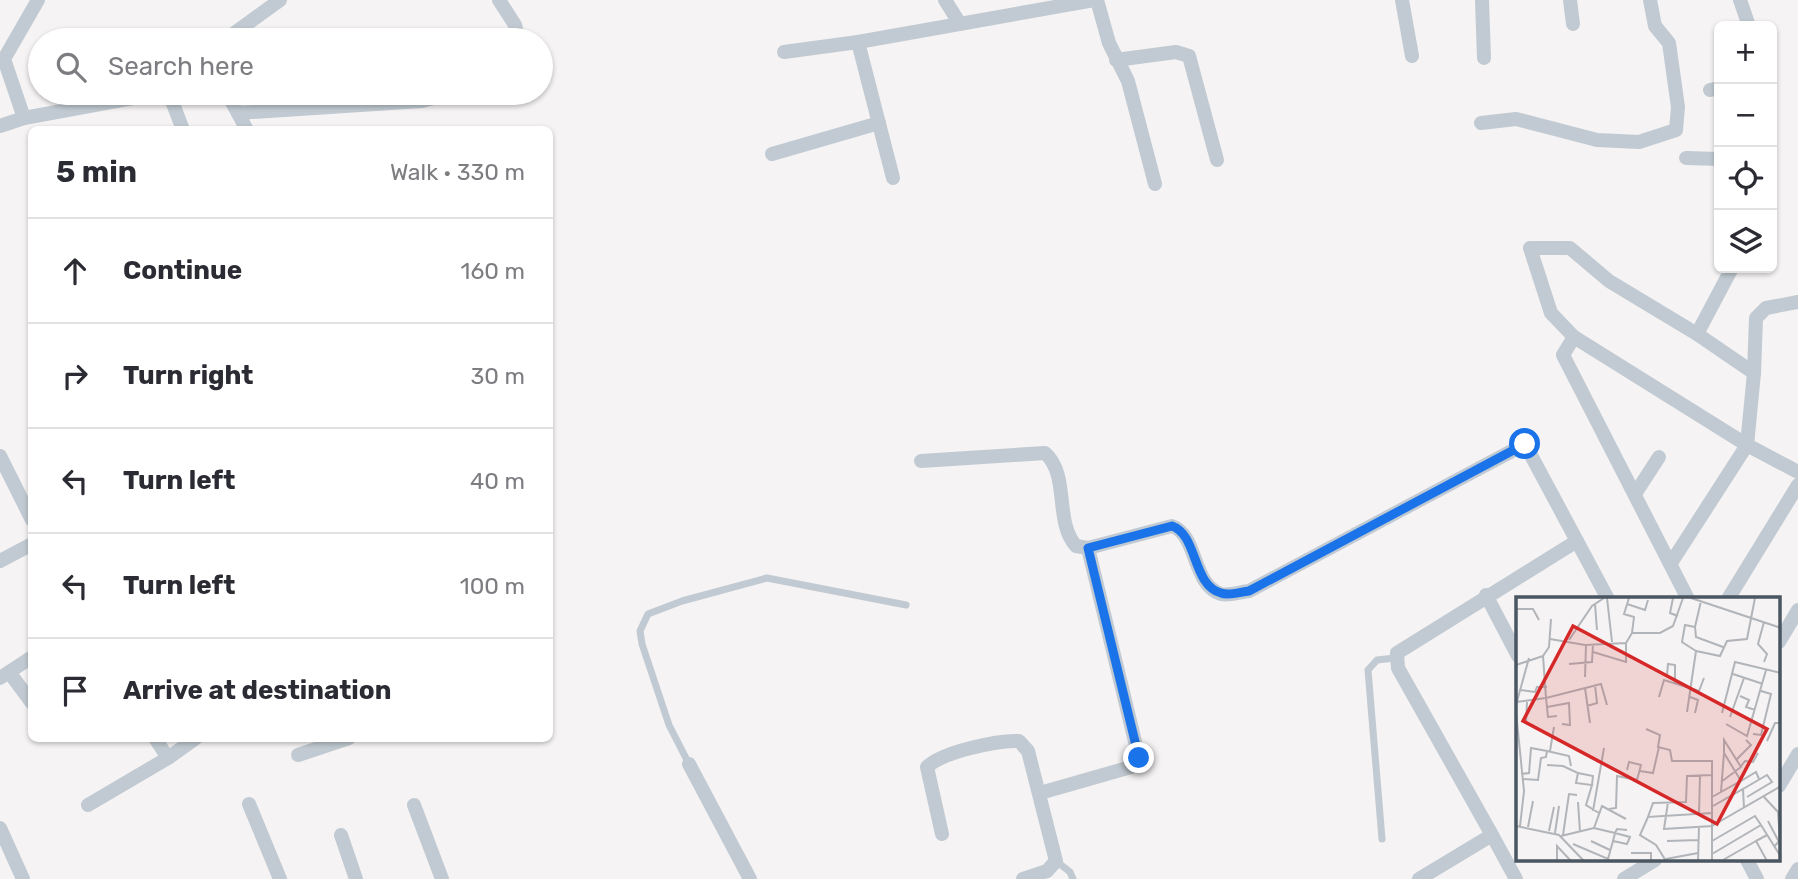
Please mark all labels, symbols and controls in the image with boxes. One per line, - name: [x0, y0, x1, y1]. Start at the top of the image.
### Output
- map controls: [1714, 21, 1777, 273]
- button: +: [1714, 21, 1777, 84]
- search box: [28, 28, 553, 105]
- icon: search: [52, 48, 90, 86]
- text: Search here: [108, 51, 254, 82]
- button: −: [1714, 84, 1777, 147]
- button: locate: [1714, 147, 1777, 210]
- text: 5 min: [56, 154, 137, 190]
- text: Walk · 330 m: [390, 158, 525, 186]
- button: layers: [1714, 210, 1777, 273]
- icon: ahead: [56, 252, 94, 290]
- text: Continue: [123, 255, 242, 286]
- text: 160 m: [461, 257, 525, 285]
- icon: right: [56, 357, 94, 395]
- text: Turn right: [123, 360, 253, 391]
- text: 30 m: [470, 362, 525, 390]
- route start: [1509, 428, 1540, 459]
- icon: left: [56, 462, 94, 500]
- text: Turn left: [123, 465, 235, 496]
- text: 40 m: [470, 467, 525, 495]
- icon: left: [56, 567, 94, 605]
- text: Turn left: [123, 570, 235, 601]
- text: 100 m: [460, 572, 525, 600]
- inset map: [1516, 597, 1780, 862]
- icon: arrive: [56, 672, 94, 710]
- text: Arrive at destination: [123, 675, 391, 706]
- route end: [1123, 742, 1154, 773]

